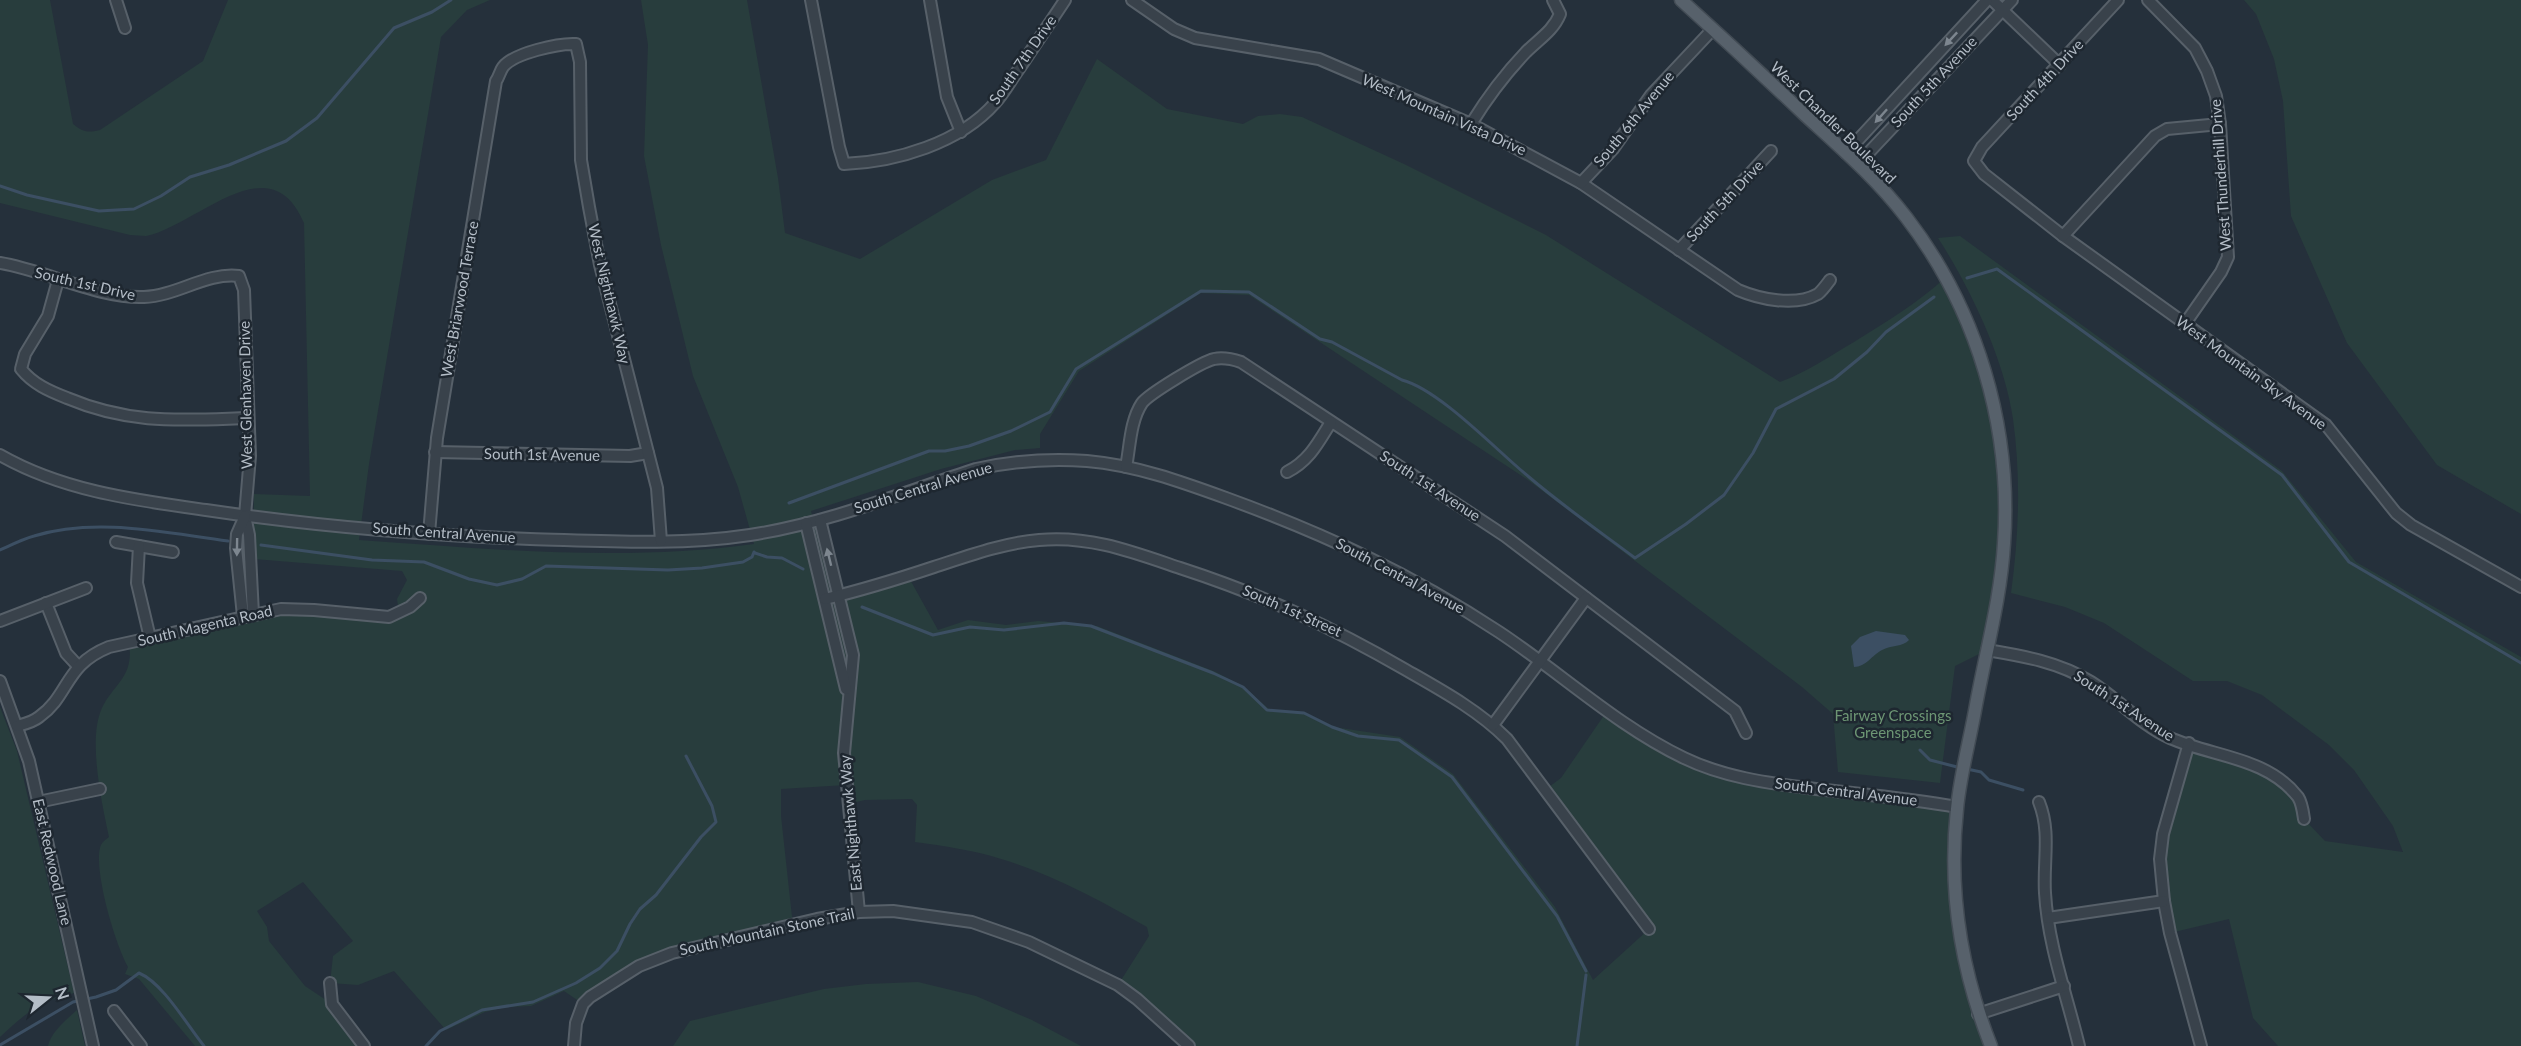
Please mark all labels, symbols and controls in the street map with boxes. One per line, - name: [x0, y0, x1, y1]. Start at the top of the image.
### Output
- street label: South 7th Drive: [985, 11, 1060, 107]
- one-way arrow: [1945, 31, 1958, 46]
- street label: South 5th Avenue: [1886, 32, 1980, 131]
- street label: South 4th Drive: [2002, 35, 2087, 124]
- street label: West Chandler Boulevard: [1767, 58, 1900, 187]
- street label: South 6th Avenue: [1589, 67, 1677, 170]
- street label: West Mountain Vista Drive: [1359, 70, 1529, 159]
- street label: West Thunderhill Drive: [2206, 98, 2234, 252]
- one-way arrow: [1874, 108, 1888, 123]
- street label: South 5th Drive: [1682, 156, 1767, 245]
- street label: West Briarwood Terrace: [436, 219, 482, 378]
- street label: West Nighthawk Way: [585, 222, 635, 366]
- street label: South 1st Drive: [33, 263, 137, 303]
- street label: West Mountain Sky Avenue: [2173, 311, 2330, 433]
- street label: West Glenhaven Drive: [235, 321, 255, 469]
- street label: South 1st Avenue: [484, 444, 600, 464]
- street label: South 1st Avenue: [1377, 446, 1484, 524]
- street label: South Central Avenue: [852, 457, 994, 517]
- street label: South Central Avenue: [372, 518, 516, 546]
- street label: South Central Avenue: [1333, 534, 1468, 617]
- one-way arrow: [232, 538, 241, 557]
- one-way arrow: [824, 548, 834, 567]
- street label: South 1st Street: [1240, 580, 1345, 640]
- street label: South Magenta Road: [136, 601, 274, 649]
- street label: South 1st Avenue: [2071, 666, 2178, 744]
- park label: Fairway Crossings Greenspace: [1835, 706, 1952, 741]
- street label: East Nighthawk Way: [835, 754, 865, 892]
- street label: South Central Avenue: [1774, 773, 1918, 809]
- street label: East Redwood Lane: [30, 797, 76, 927]
- street label: South Mountain Stone Trail: [678, 904, 856, 958]
- north arrow: [18, 968, 78, 1028]
- text: N: [52, 984, 74, 1002]

